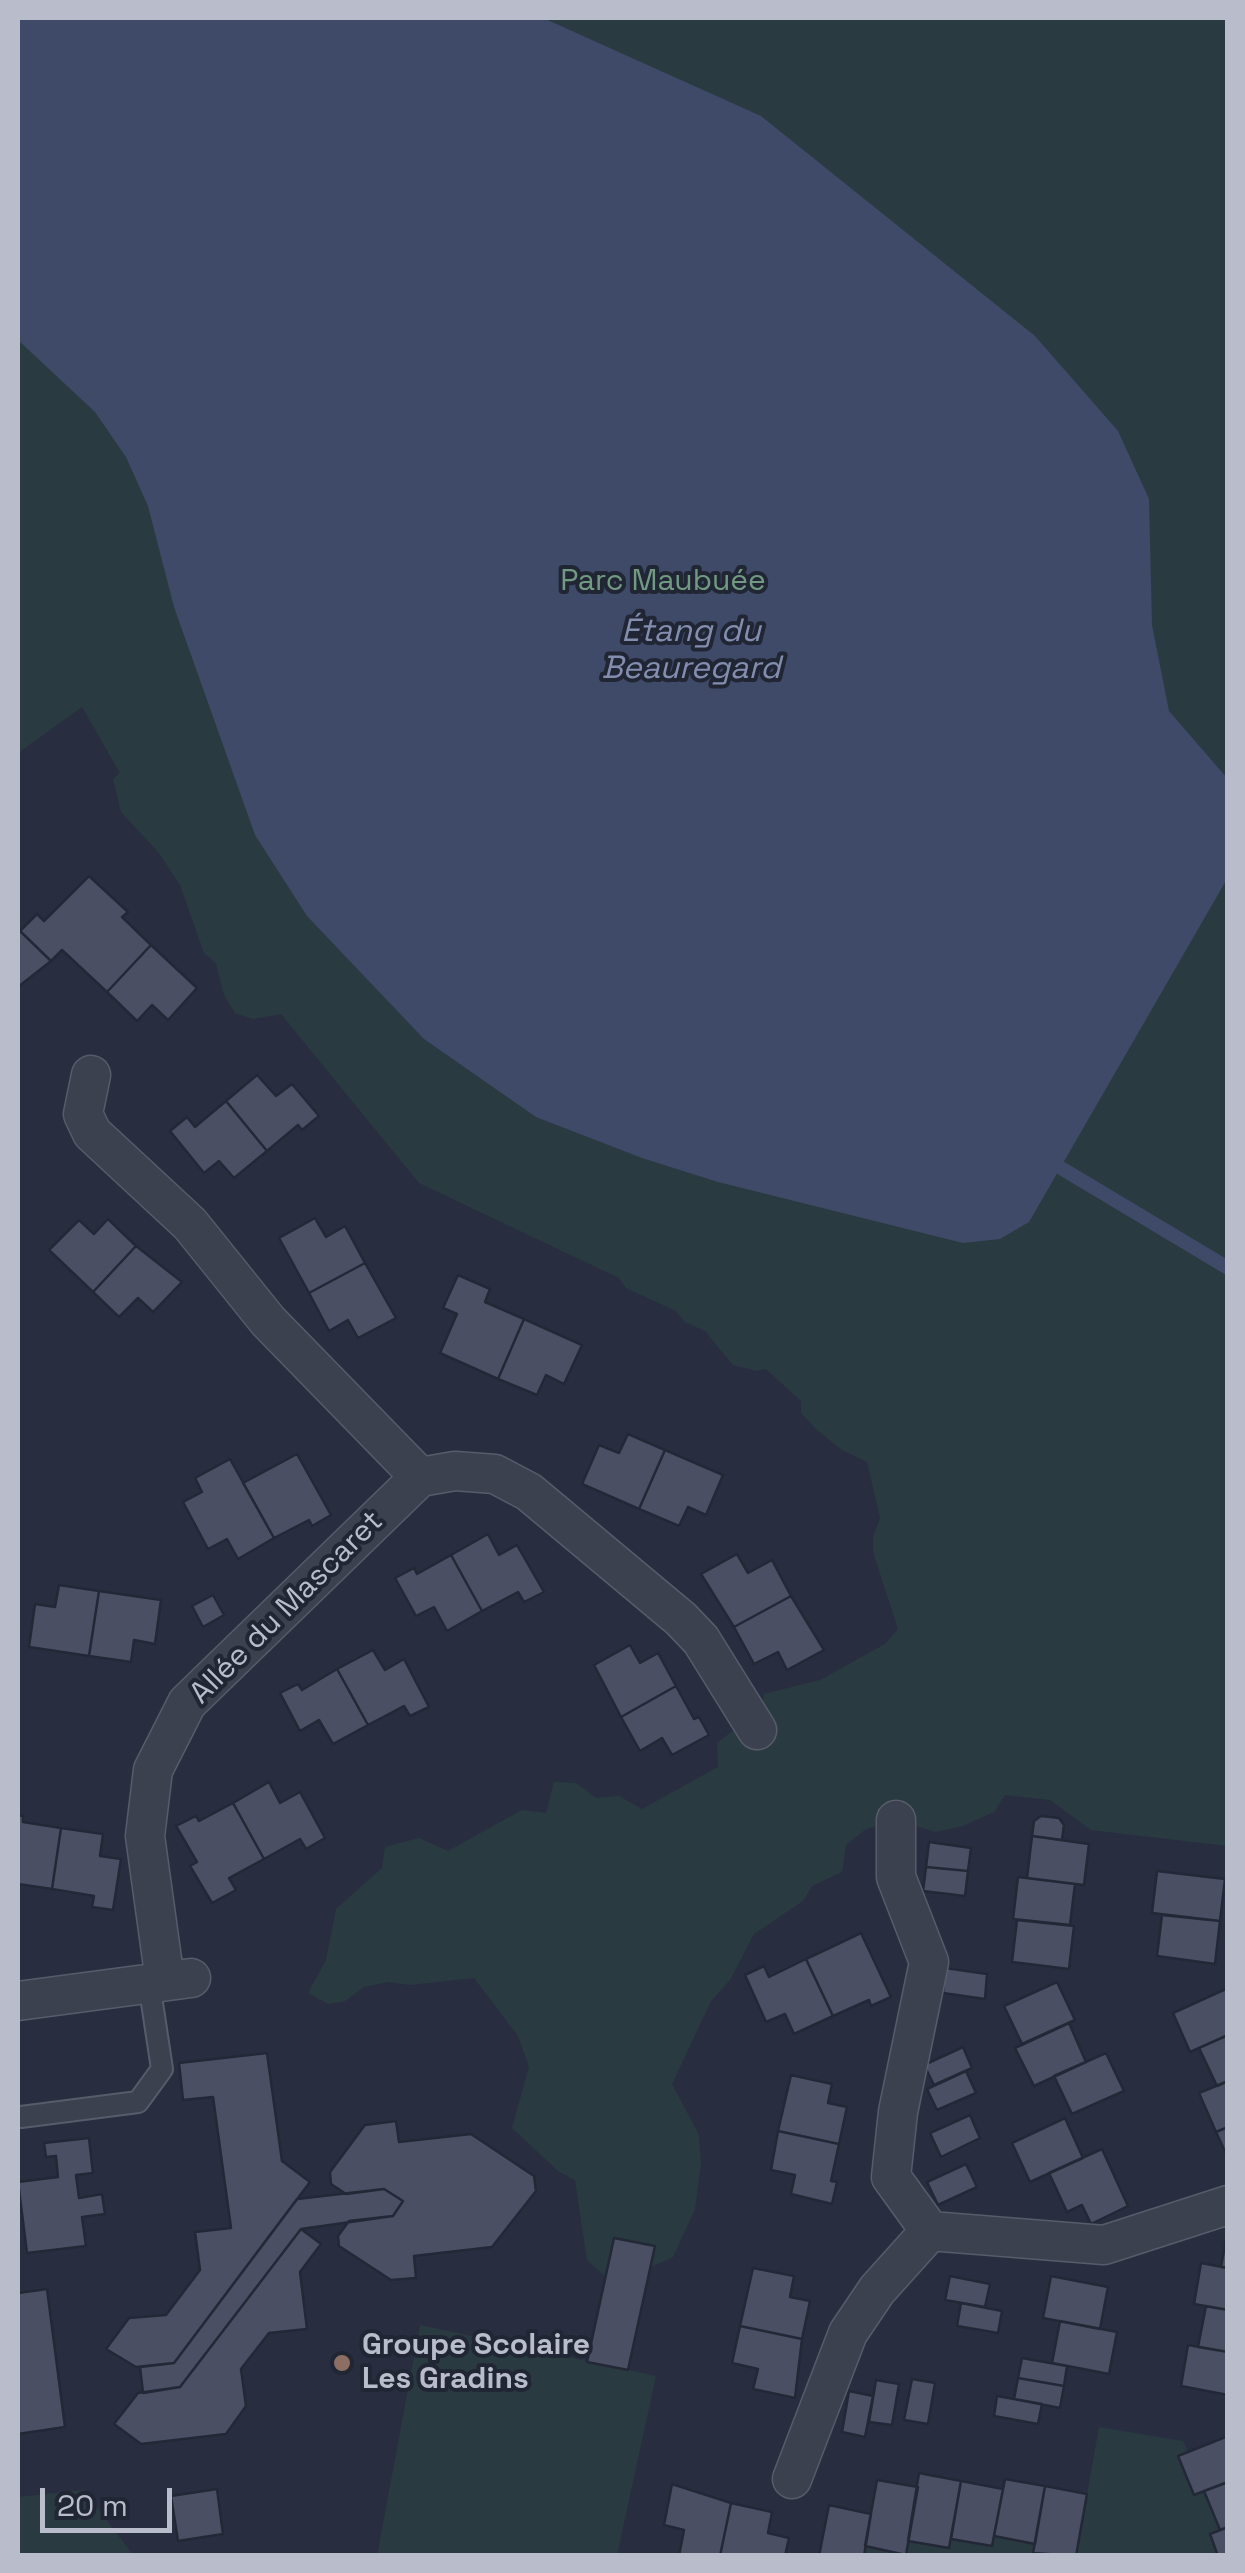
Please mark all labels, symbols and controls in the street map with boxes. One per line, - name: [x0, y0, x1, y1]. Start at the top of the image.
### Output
- park label: Parc Maubuée: [560, 564, 766, 600]
- water label: Étang du Beauregard: [601, 613, 781, 688]
- street label: Allée du Mascaret: [183, 1504, 391, 1712]
- place label: Groupe Scolaire Les Gradins: [362, 2328, 590, 2398]
- marker: Groupe Scolaire Les Gradins: [331, 2352, 353, 2374]
- scale bar: [45, 2468, 178, 2530]
- text: 20 m: [57, 2486, 128, 2525]

